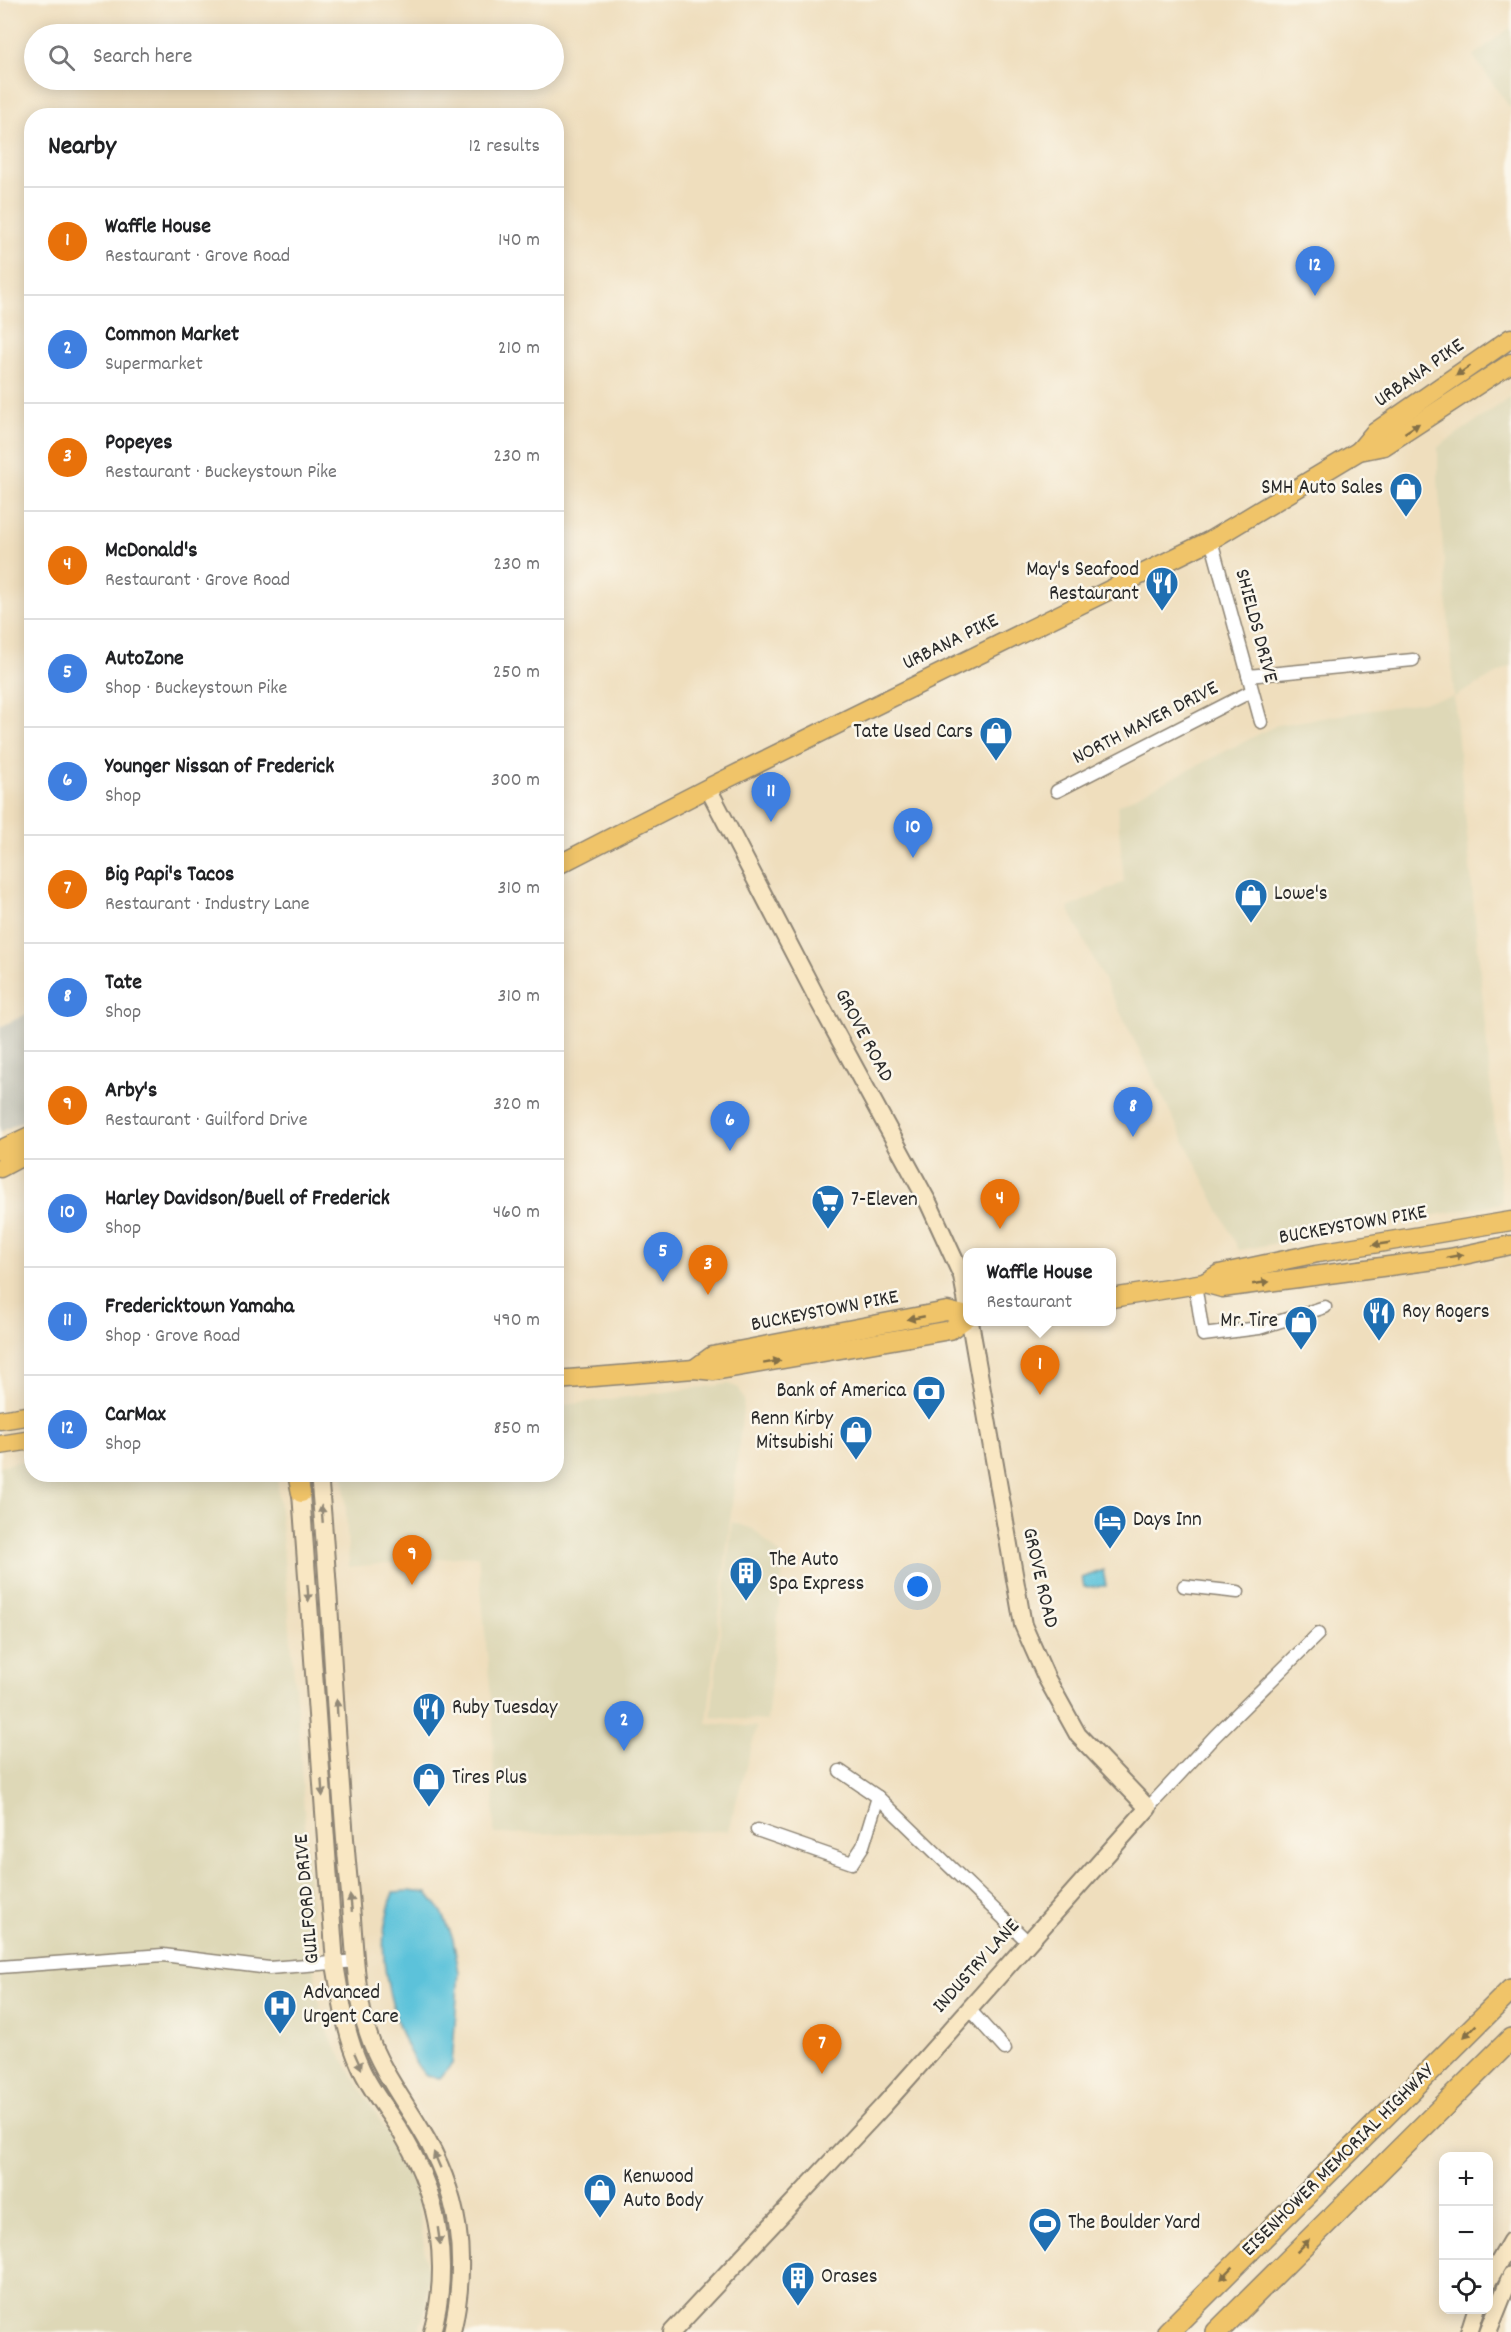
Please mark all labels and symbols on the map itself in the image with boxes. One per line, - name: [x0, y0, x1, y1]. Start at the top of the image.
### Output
- pin: 12: [1296, 246, 1334, 296]
- street label: URBANA PIKE: [1369, 332, 1471, 416]
- one-way arrow: [1455, 365, 1471, 376]
- one-way arrow: [1403, 422, 1419, 434]
- shop icon: SMH Auto Sales: [1388, 471, 1424, 518]
- place label: SMH Auto Sales: [1261, 474, 1383, 504]
- place label: May's Seafood Restaurant: [1026, 556, 1139, 610]
- restaurant icon: May's Seafood Restaurant: [1144, 565, 1180, 612]
- street label: SHIELDS DRIVE: [1225, 566, 1285, 687]
- street label: URBANA PIKE: [898, 607, 1005, 679]
- street label: NORTH MAYER DRIVE: [1068, 674, 1224, 774]
- shop icon: Tate Used Cars: [978, 715, 1014, 762]
- place label: Tate Used Cars: [853, 718, 973, 748]
- pin: 11: [752, 772, 790, 822]
- pin: 10: [894, 808, 932, 858]
- shop icon: Lowe's: [1233, 877, 1269, 924]
- place label: Lowe's: [1274, 880, 1328, 910]
- street label: GROVE ROAD: [826, 984, 900, 1088]
- pin: 8: [1114, 1088, 1152, 1137]
- pin: 6: [710, 1102, 750, 1151]
- pin: 4: [980, 1180, 1020, 1229]
- supermarket icon: 7-Eleven: [810, 1183, 846, 1230]
- place label: 7-Eleven: [851, 1186, 918, 1216]
- street label: BUCKEYSTOWN PIKE: [1277, 1198, 1430, 1254]
- pin: 5: [644, 1232, 682, 1282]
- one-way arrow: [1371, 1240, 1390, 1249]
- pin: 3: [688, 1246, 728, 1295]
- one-way arrow: [1445, 1251, 1464, 1260]
- one-way arrow: [1252, 1278, 1271, 1287]
- street label: BUCKEYSTOWN PIKE: [749, 1283, 902, 1341]
- restaurant icon: Roy Rogers: [1361, 1295, 1397, 1342]
- place label: Roy Rogers: [1402, 1298, 1490, 1328]
- shop icon: Mr. Tire: [1283, 1304, 1319, 1351]
- place label: Mr. Tire: [1220, 1307, 1278, 1337]
- one-way arrow: [906, 1314, 925, 1323]
- pin: 1: [1020, 1346, 1060, 1395]
- one-way arrow: [762, 1357, 781, 1366]
- bank icon: Bank of America: [911, 1374, 947, 1421]
- place label: Bank of America: [776, 1377, 907, 1407]
- place label: Renn Kirby Mitsubishi: [750, 1405, 833, 1459]
- shop icon: Renn Kirby Mitsubishi: [838, 1414, 874, 1461]
- hotel icon: Days Inn: [1092, 1503, 1128, 1550]
- one-way arrow: [318, 1504, 327, 1523]
- place label: Days Inn: [1133, 1506, 1202, 1536]
- street label: GROVE ROAD: [1013, 1525, 1065, 1631]
- pin: 9: [392, 1536, 432, 1585]
- place label: The Auto Spa Express: [769, 1546, 864, 1600]
- building icon: The Auto Spa Express: [728, 1555, 764, 1602]
- your location: [903, 1572, 932, 1601]
- one-way arrow: [303, 1584, 313, 1603]
- restaurant icon: Ruby Tuesday: [411, 1691, 447, 1738]
- place label: Ruby Tuesday: [452, 1694, 558, 1724]
- one-way arrow: [333, 1699, 342, 1718]
- pin: 2: [604, 1702, 644, 1751]
- shop icon: Tires Plus: [411, 1761, 447, 1808]
- place label: Tires Plus: [452, 1764, 527, 1794]
- one-way arrow: [317, 1778, 326, 1797]
- street label: GUILFORD DRIVE: [287, 1832, 329, 1965]
- one-way arrow: [346, 1893, 356, 1912]
- street label: INDUSTRY LANE: [926, 1913, 1028, 2021]
- place label: Advanced Urgent Care: [303, 1979, 399, 2033]
- hospital icon: Advanced Urgent Care: [262, 1988, 298, 2035]
- pin: 7: [802, 2024, 842, 2074]
- one-way arrow: [1463, 2024, 1477, 2038]
- one-way arrow: [353, 2053, 363, 2071]
- street label: EISENHOWER MEMORIAL HIGHWAY: [1236, 2057, 1443, 2264]
- one-way arrow: [432, 2151, 442, 2169]
- place label: Kenwood Auto Body: [623, 2163, 704, 2217]
- shop icon: Kenwood Auto Body: [582, 2172, 618, 2219]
- sports icon: The Boulder Yard: [1027, 2206, 1063, 2253]
- place label: The Boulder Yard: [1068, 2209, 1200, 2239]
- one-way arrow: [435, 2227, 444, 2246]
- one-way arrow: [1295, 2240, 1309, 2254]
- building icon: Orases: [780, 2260, 816, 2307]
- place label: Orases: [821, 2263, 878, 2293]
- one-way arrow: [1221, 2265, 1235, 2279]

